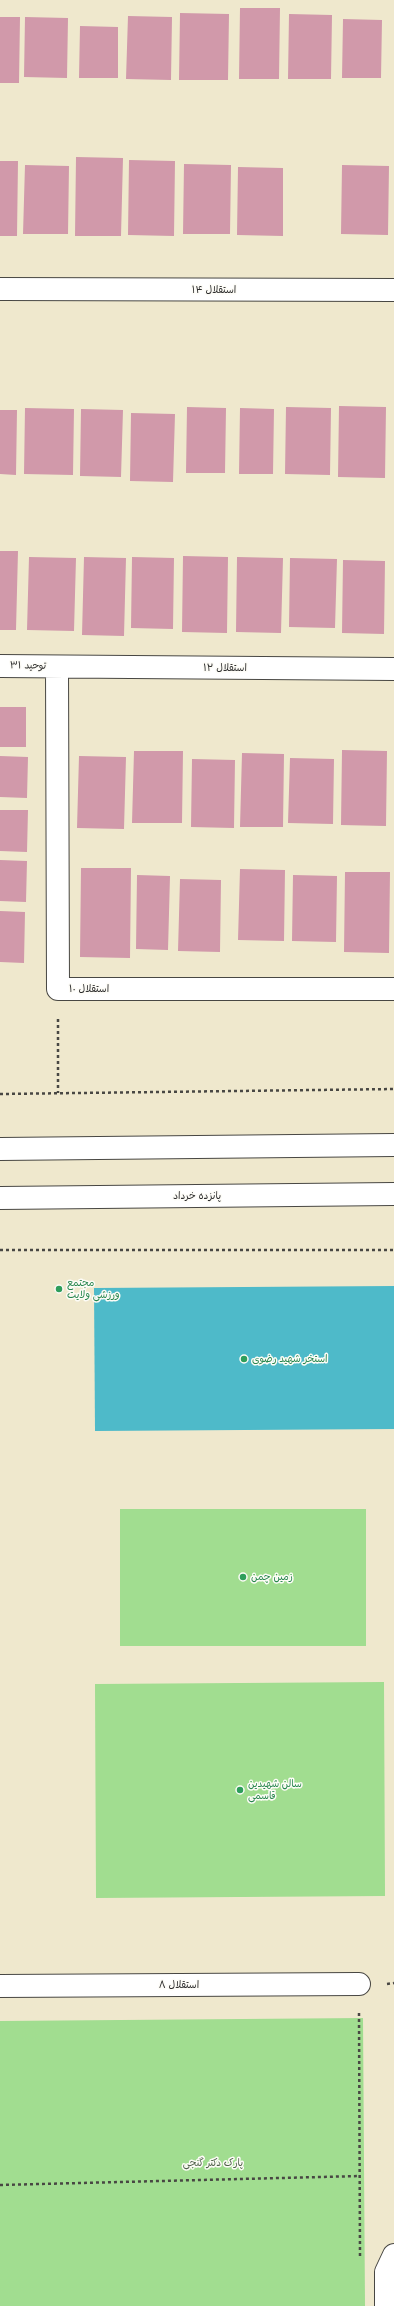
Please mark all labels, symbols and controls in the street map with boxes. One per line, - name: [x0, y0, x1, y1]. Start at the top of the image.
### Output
- street label: استقلال ۱۴: [192, 284, 236, 296]
- street label: توحید ۳۱: [10, 660, 46, 672]
- street label: استقلال ۱۲: [203, 662, 247, 674]
- street label: استقلال ۱۰: [69, 983, 109, 995]
- street label: پانزده خرداد: [173, 1190, 221, 1202]
- place label: مجتمع ورزشی ولایت: [67, 1277, 120, 1300]
- marker: مجتمع ورزشی ولایت: [54, 1284, 64, 1294]
- place label: استخر شهید رضوی: [252, 1353, 328, 1365]
- marker: استخر شهید رضوی: [239, 1354, 249, 1364]
- place label: زمین چمن: [251, 1571, 293, 1583]
- marker: زمین چمن: [238, 1572, 248, 1582]
- place label: سالن شهیدین قاسمی: [248, 1778, 302, 1802]
- marker: سالن شهیدین قاسمی: [235, 1785, 245, 1795]
- street label: استقلال ۸: [159, 1979, 199, 1991]
- park label: پارک دکتر گنجی: [183, 2157, 243, 2169]

